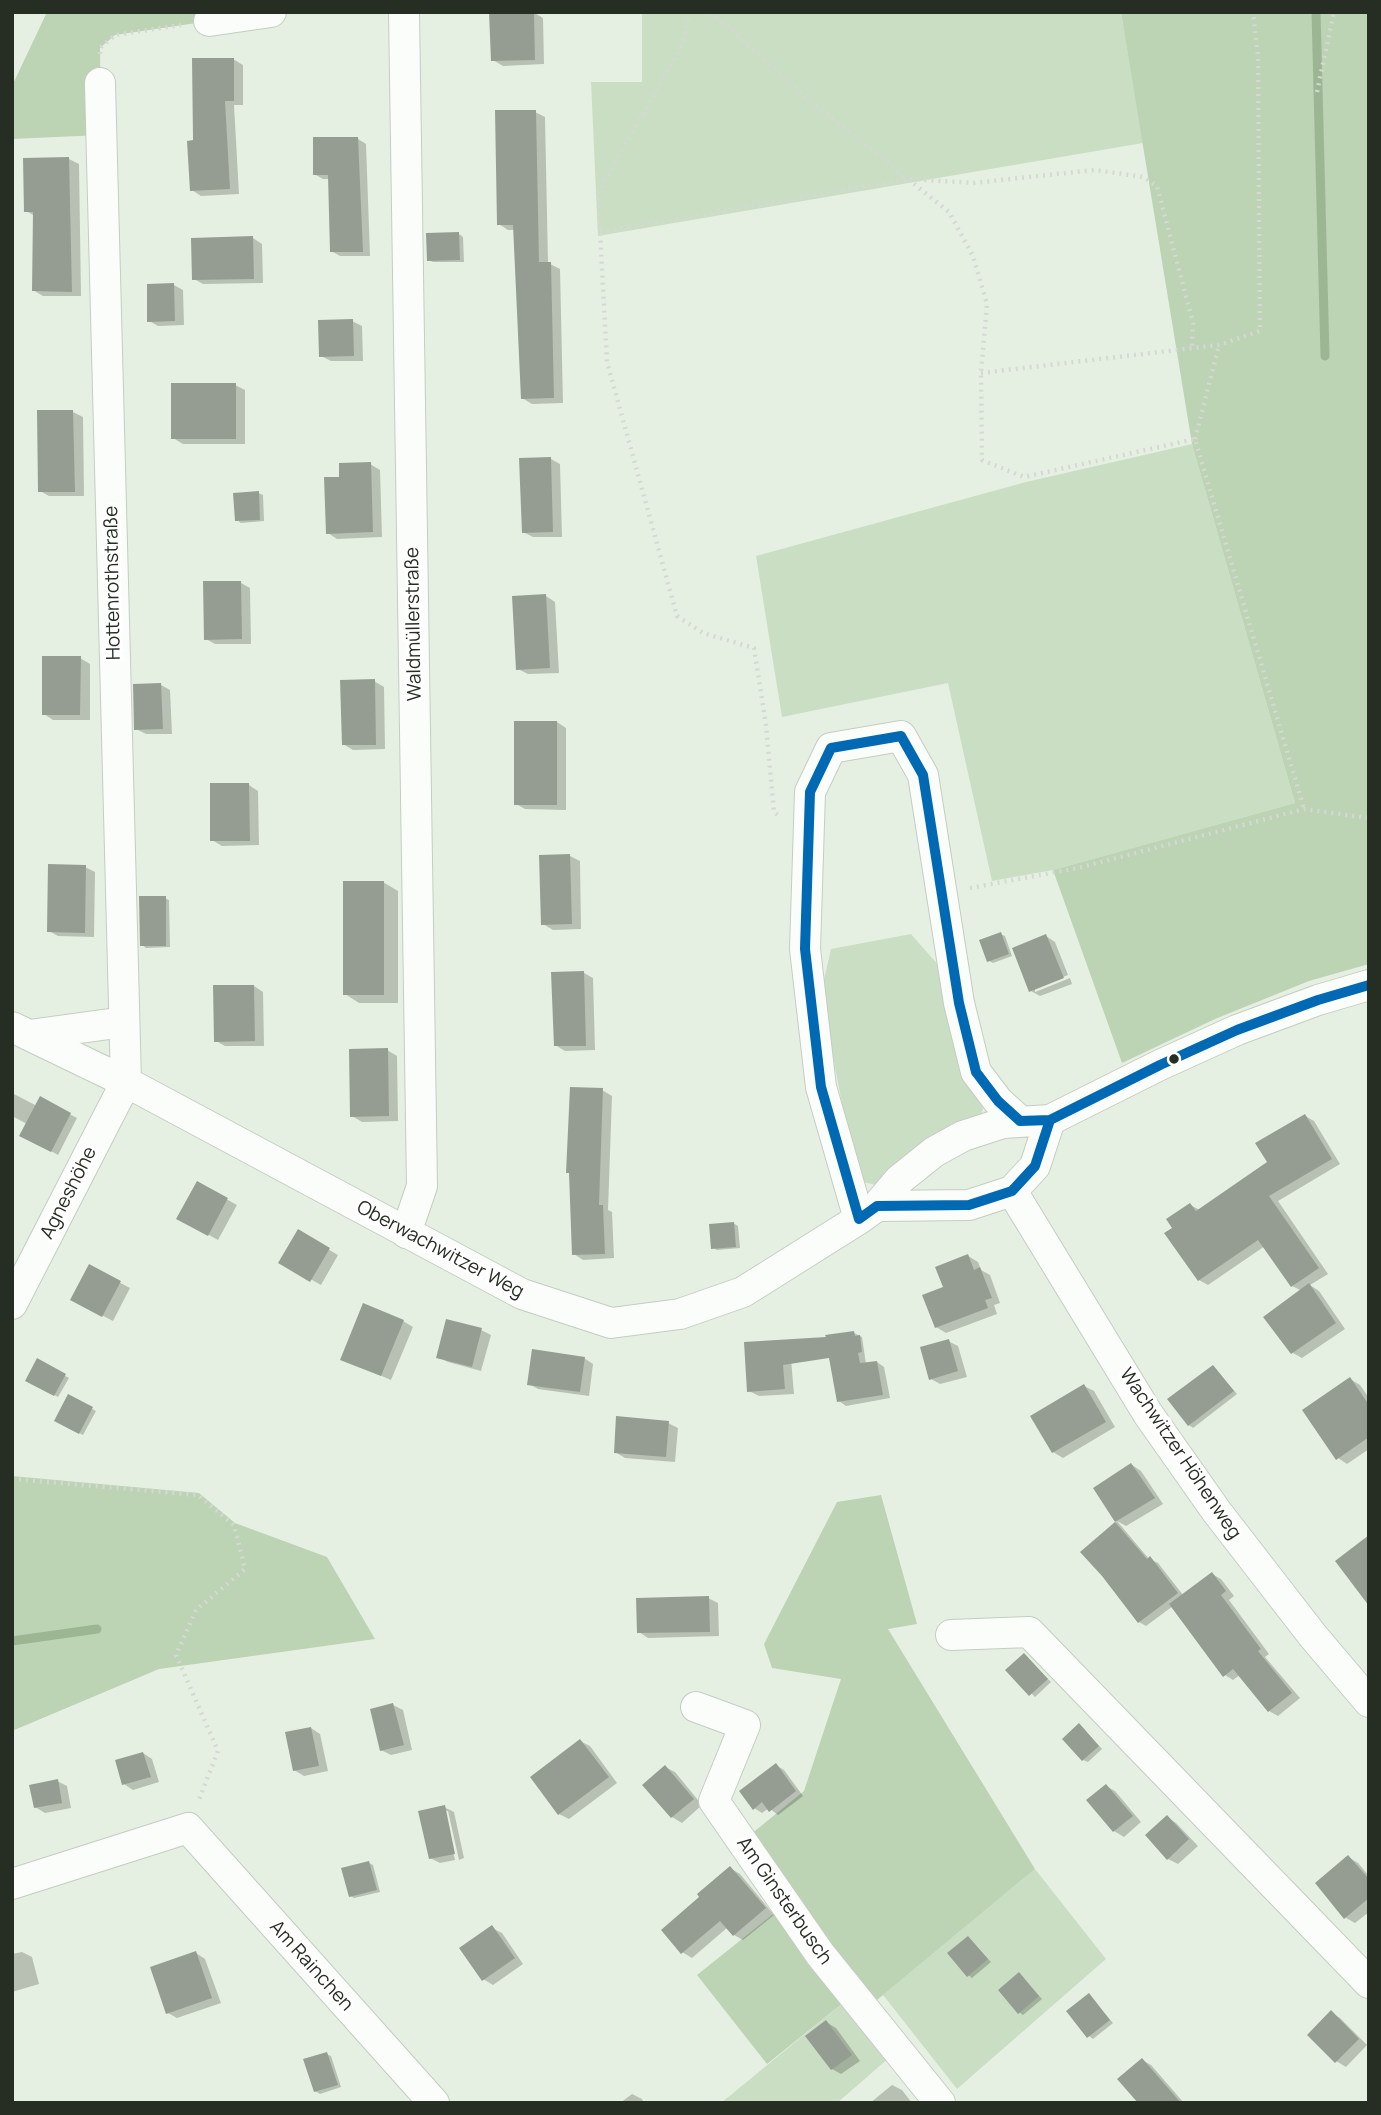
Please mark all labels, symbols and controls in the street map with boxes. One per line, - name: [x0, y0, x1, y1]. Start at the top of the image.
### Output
- street label: Hottenrothstraße: [100, 506, 126, 660]
- street label: Waldmüllerstraße: [401, 547, 427, 701]
- unlabelled marker: [1167, 1052, 1181, 1066]
- street label: Agneshöhe: [36, 1143, 102, 1243]
- street label: Oberwachwitzer Weg: [353, 1196, 527, 1304]
- street label: Wachwitzer Höhenweg: [1114, 1364, 1246, 1544]
- street label: Am Ginsterbusch: [731, 1833, 837, 1969]
- street label: Am Rainchen: [264, 1916, 358, 2016]

